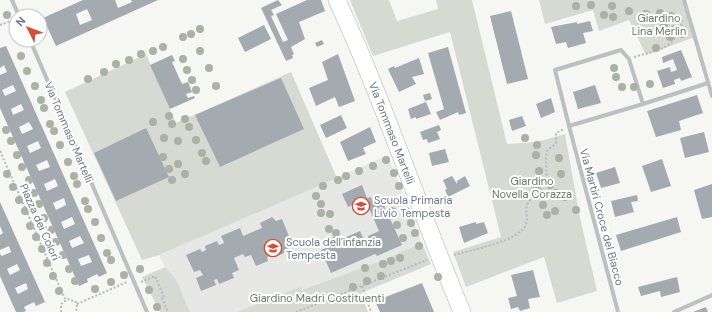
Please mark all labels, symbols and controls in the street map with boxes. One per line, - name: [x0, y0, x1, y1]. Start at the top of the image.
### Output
- north arrow: [8, 8, 48, 48]
- park label: Giardino Lina Merlin: [632, 11, 686, 38]
- text: N: [13, 14, 28, 29]
- street label: Via Tommaso Martelli: [41, 79, 97, 185]
- street label: Via Tommaso Martelli: [366, 80, 418, 186]
- street label: Via Martiri Croce del Biacco: [577, 147, 627, 287]
- park label: Giardino Novella Corazza: [492, 174, 572, 201]
- street label: Piazza dei Colori: [17, 181, 63, 263]
- place label: Scuola Primaria Livio Tempesta: [374, 193, 452, 220]
- school or university icon: Scuola Primaria Livio Tempesta: [351, 196, 371, 216]
- place label: Scuola dell'infanzia Tempesta: [286, 235, 381, 262]
- school or university icon: Scuola dell'infanzia Tempesta: [263, 238, 283, 258]
- park label: Giardino Madri Costituenti: [250, 291, 384, 305]

